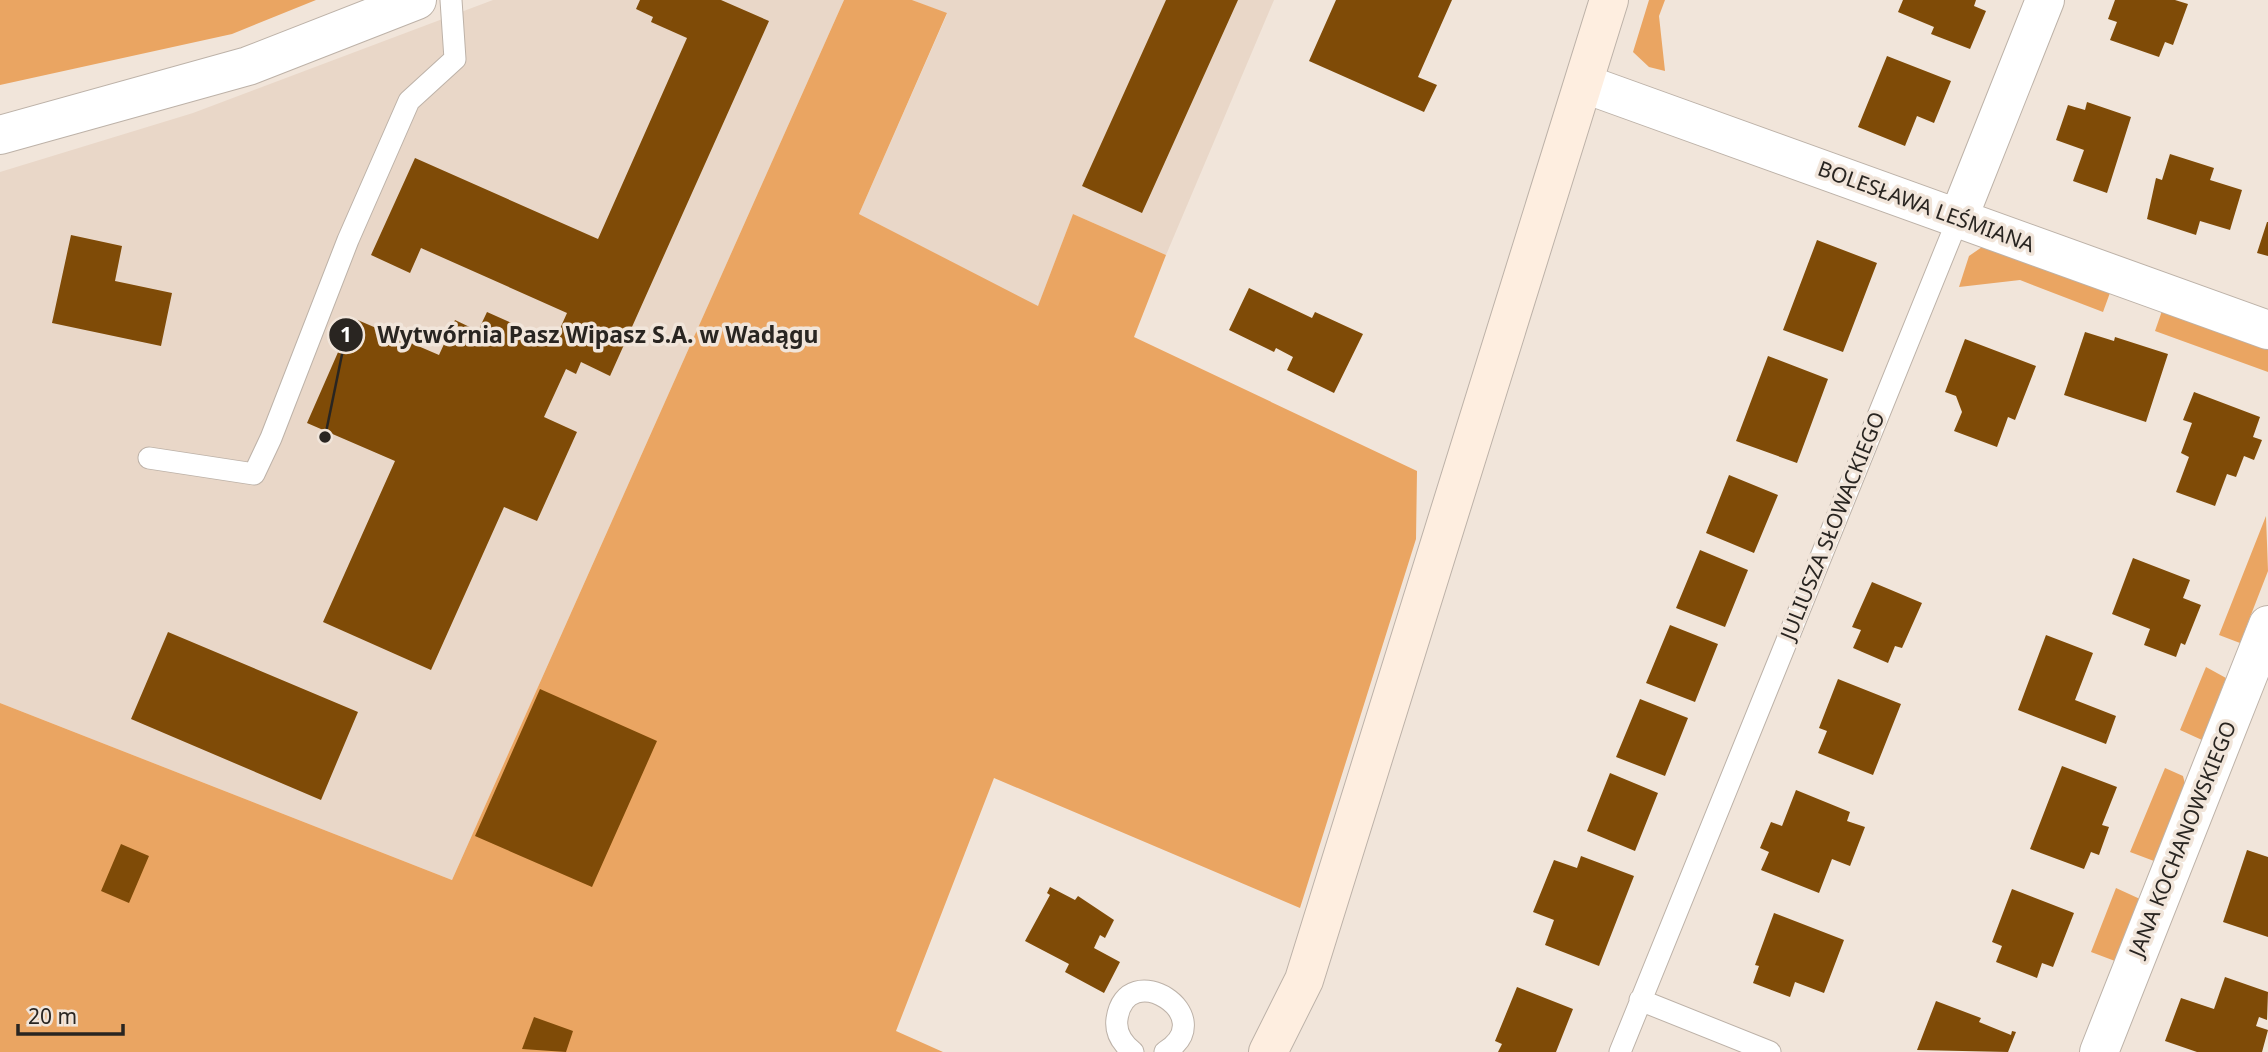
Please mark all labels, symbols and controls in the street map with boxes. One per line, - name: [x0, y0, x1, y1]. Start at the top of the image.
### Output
- street label: BOLESŁAWA LEŚMIANA: [1814, 154, 2039, 259]
- callout: Wytwórnia Pasz Wipasz S.A. w Wadągu: [329, 313, 833, 357]
- text: Wytwórnia Pasz Wipasz S.A. w Wadągu: [377, 318, 819, 350]
- text: 1: [340, 320, 352, 348]
- street label: JULIUSZA SŁOWACKIEGO: [1773, 407, 1891, 646]
- street label: JANA KOCHANOWSKIEGO: [2121, 717, 2242, 963]
- scale bar: [18, 992, 122, 1036]
- text: 20 m: [28, 1002, 77, 1030]

